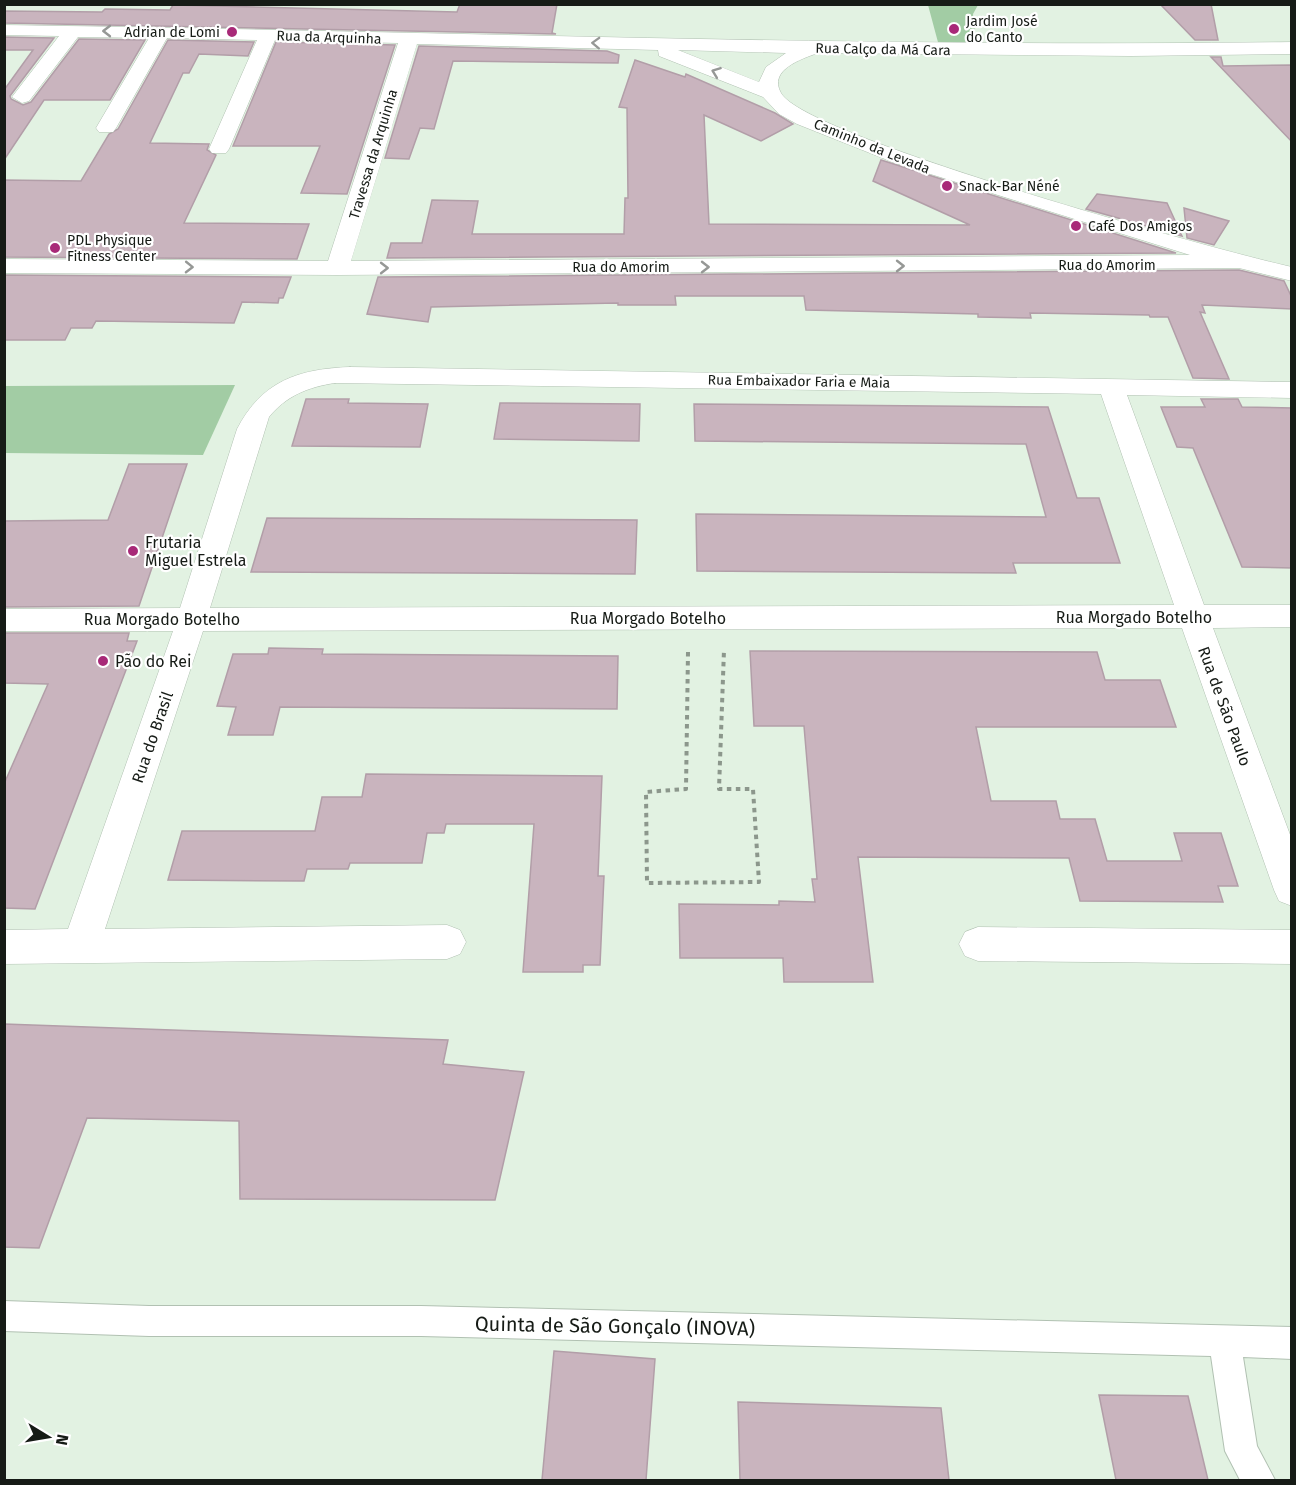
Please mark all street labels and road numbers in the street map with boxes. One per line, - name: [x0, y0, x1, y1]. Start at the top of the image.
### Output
- street label: Rua da Arquinha: [276, 27, 382, 48]
- street label: Rua Calço da Má Cara: [815, 40, 951, 59]
- street label: Travessa da Arquinha: [346, 87, 401, 221]
- street label: Caminho da Levada: [811, 115, 932, 178]
- street label: Rua do Amorim: [1058, 257, 1156, 274]
- street label: Rua do Amorim: [572, 259, 670, 276]
- street label: Rua Embaixador Faria e Maia: [708, 371, 890, 392]
- street label: Rua Morgado Botelho: [1056, 608, 1212, 627]
- street label: Rua Morgado Botelho: [570, 609, 726, 628]
- street label: Rua Morgado Botelho: [84, 610, 240, 629]
- street label: Rua de São Paulo: [1194, 644, 1255, 769]
- street label: Rua do Brasil: [128, 689, 177, 785]
- street label: Quinta de São Gonçalo (INOVA): [475, 1312, 755, 1341]

